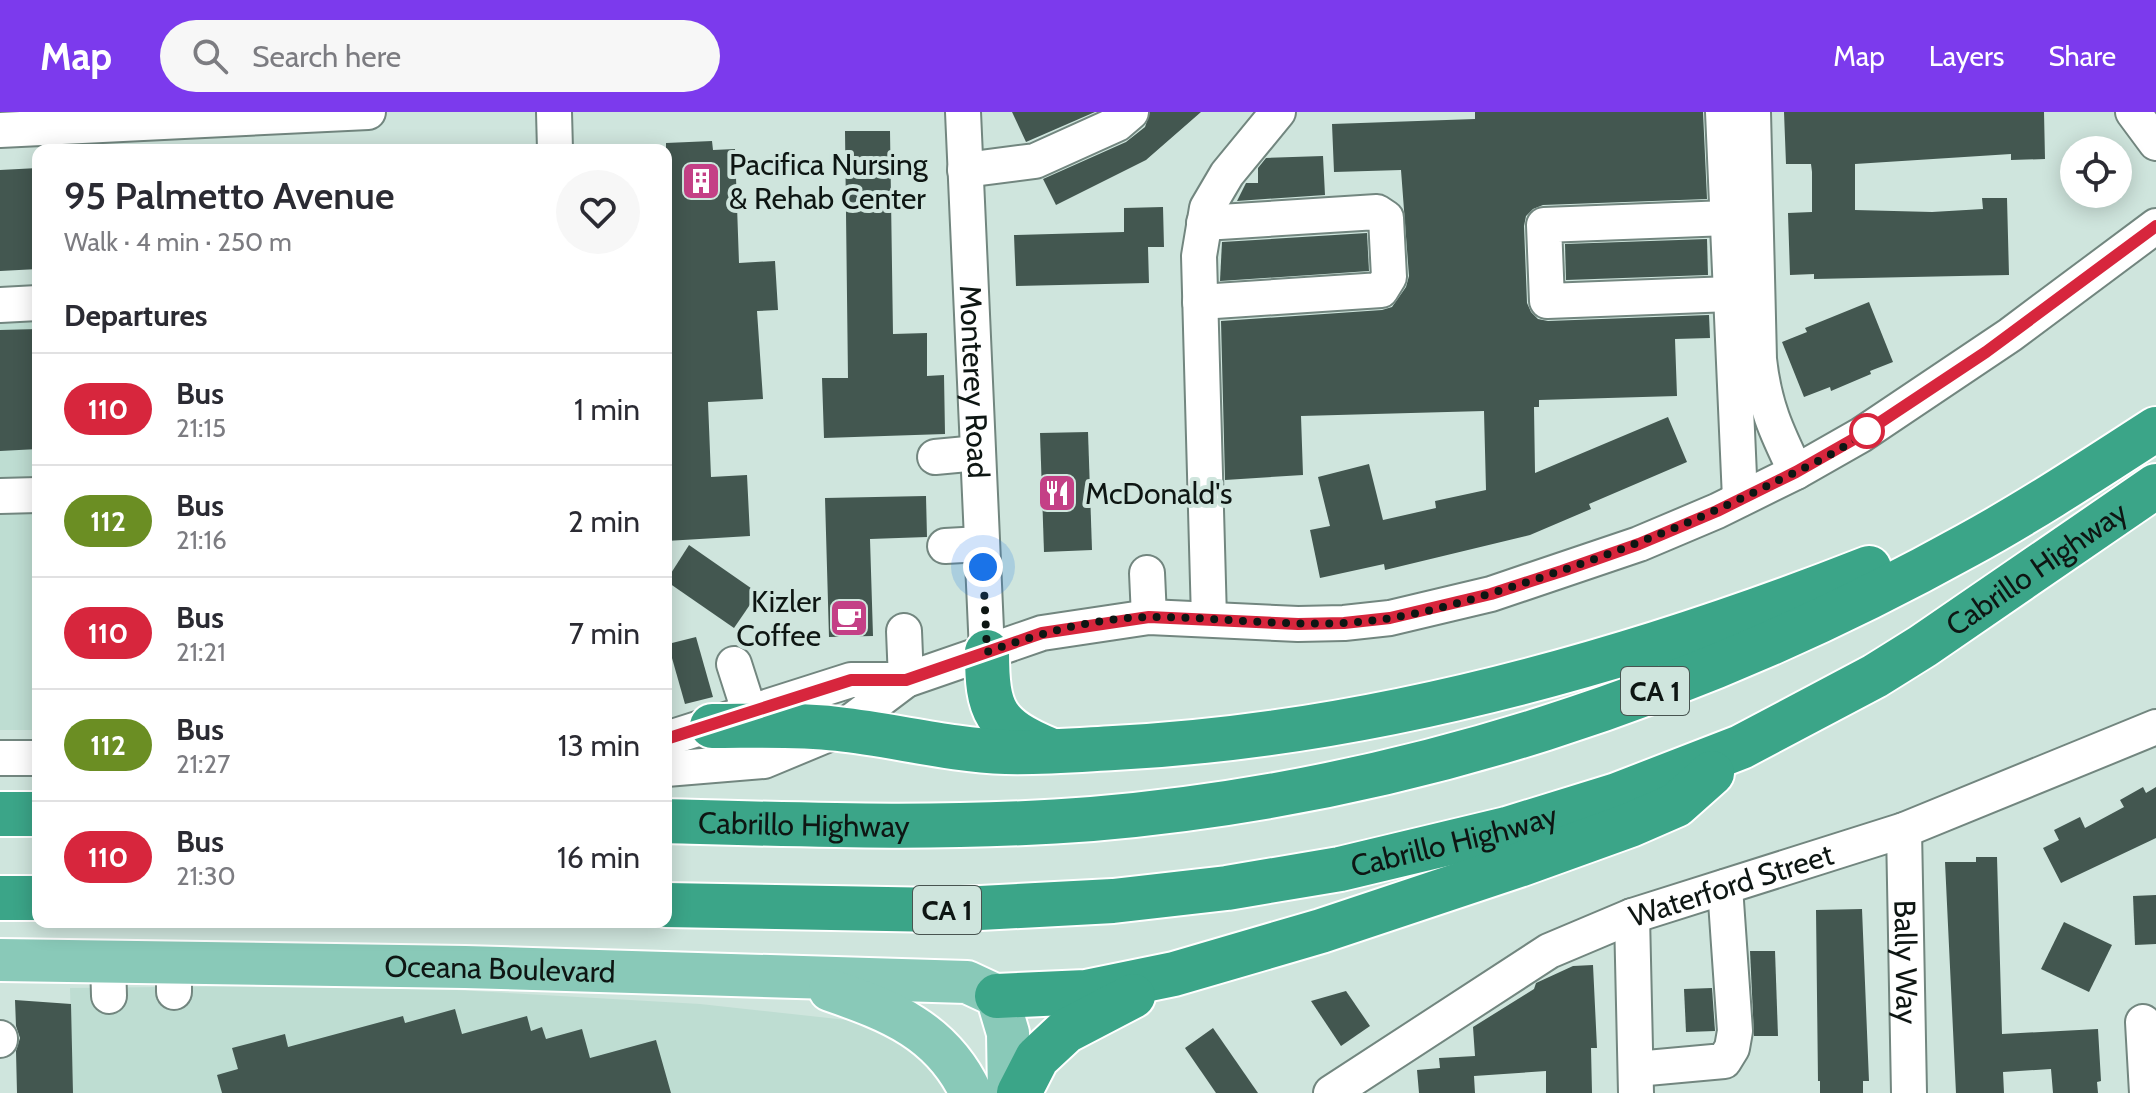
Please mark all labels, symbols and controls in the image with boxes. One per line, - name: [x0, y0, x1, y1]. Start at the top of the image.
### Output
- search box: [160, 20, 720, 92]
- text: Map: [40, 33, 112, 80]
- icon: search: [188, 34, 232, 78]
- text: Search here: [252, 38, 401, 75]
- text: Map: [1833, 39, 1885, 73]
- text: Layers: [1929, 39, 2004, 73]
- text: Share: [2048, 39, 2116, 73]
- map controls: [2060, 136, 2132, 208]
- button: locate: [2060, 136, 2132, 208]
- place label: Pacifica Nursing & Rehab Center: [729, 146, 929, 217]
- building icon: Pacifica Nursing & Rehab Center: [680, 160, 722, 202]
- button: heart: [556, 170, 640, 254]
- text: 95 Palmetto Avenue: [64, 172, 394, 219]
- text: Walk · 4 min · 250 m: [64, 226, 292, 258]
- street label: Monterey Road: [952, 284, 998, 479]
- text: Departures: [64, 297, 208, 334]
- text: Bus: [176, 375, 224, 412]
- text: 1 min: [574, 391, 640, 428]
- text: 110: [88, 392, 128, 426]
- text: 21:15: [176, 412, 226, 444]
- unlabelled marker: [1850, 414, 1884, 448]
- restaurant icon: McDonald's: [1036, 472, 1078, 514]
- place label: McDonald's: [1085, 475, 1232, 512]
- text: Bus: [176, 487, 224, 524]
- street label: Cabrillo Highway: [1939, 493, 2134, 643]
- text: 2 min: [568, 503, 640, 540]
- text: 112: [90, 504, 126, 538]
- text: 21:16: [176, 524, 227, 556]
- your location: [963, 547, 1003, 587]
- place label: Kizler Coffee: [736, 583, 822, 654]
- cafe icon: Kizler Coffee: [828, 597, 870, 639]
- text: Bus: [176, 599, 224, 636]
- text: 7 min: [569, 615, 640, 652]
- text: 110: [88, 616, 128, 650]
- text: 21:21: [176, 636, 226, 668]
- road number: CA 1: [1621, 667, 1689, 715]
- text: Bus: [176, 711, 224, 748]
- text: 13 min: [558, 727, 640, 764]
- text: 112: [90, 728, 126, 762]
- text: 21:27: [176, 748, 230, 780]
- street label: Cabrillo Highway: [1347, 796, 1562, 884]
- street label: Cabrillo Highway: [698, 803, 910, 844]
- text: Bus: [176, 823, 224, 860]
- street label: Waterford Street: [1624, 835, 1838, 934]
- text: 16 min: [557, 839, 640, 876]
- text: 110: [88, 840, 128, 874]
- text: 21:30: [176, 860, 236, 892]
- road number: CA 1: [913, 886, 981, 934]
- street label: Bally Way: [1887, 899, 1926, 1025]
- street label: Oceana Boulevard: [384, 947, 616, 990]

